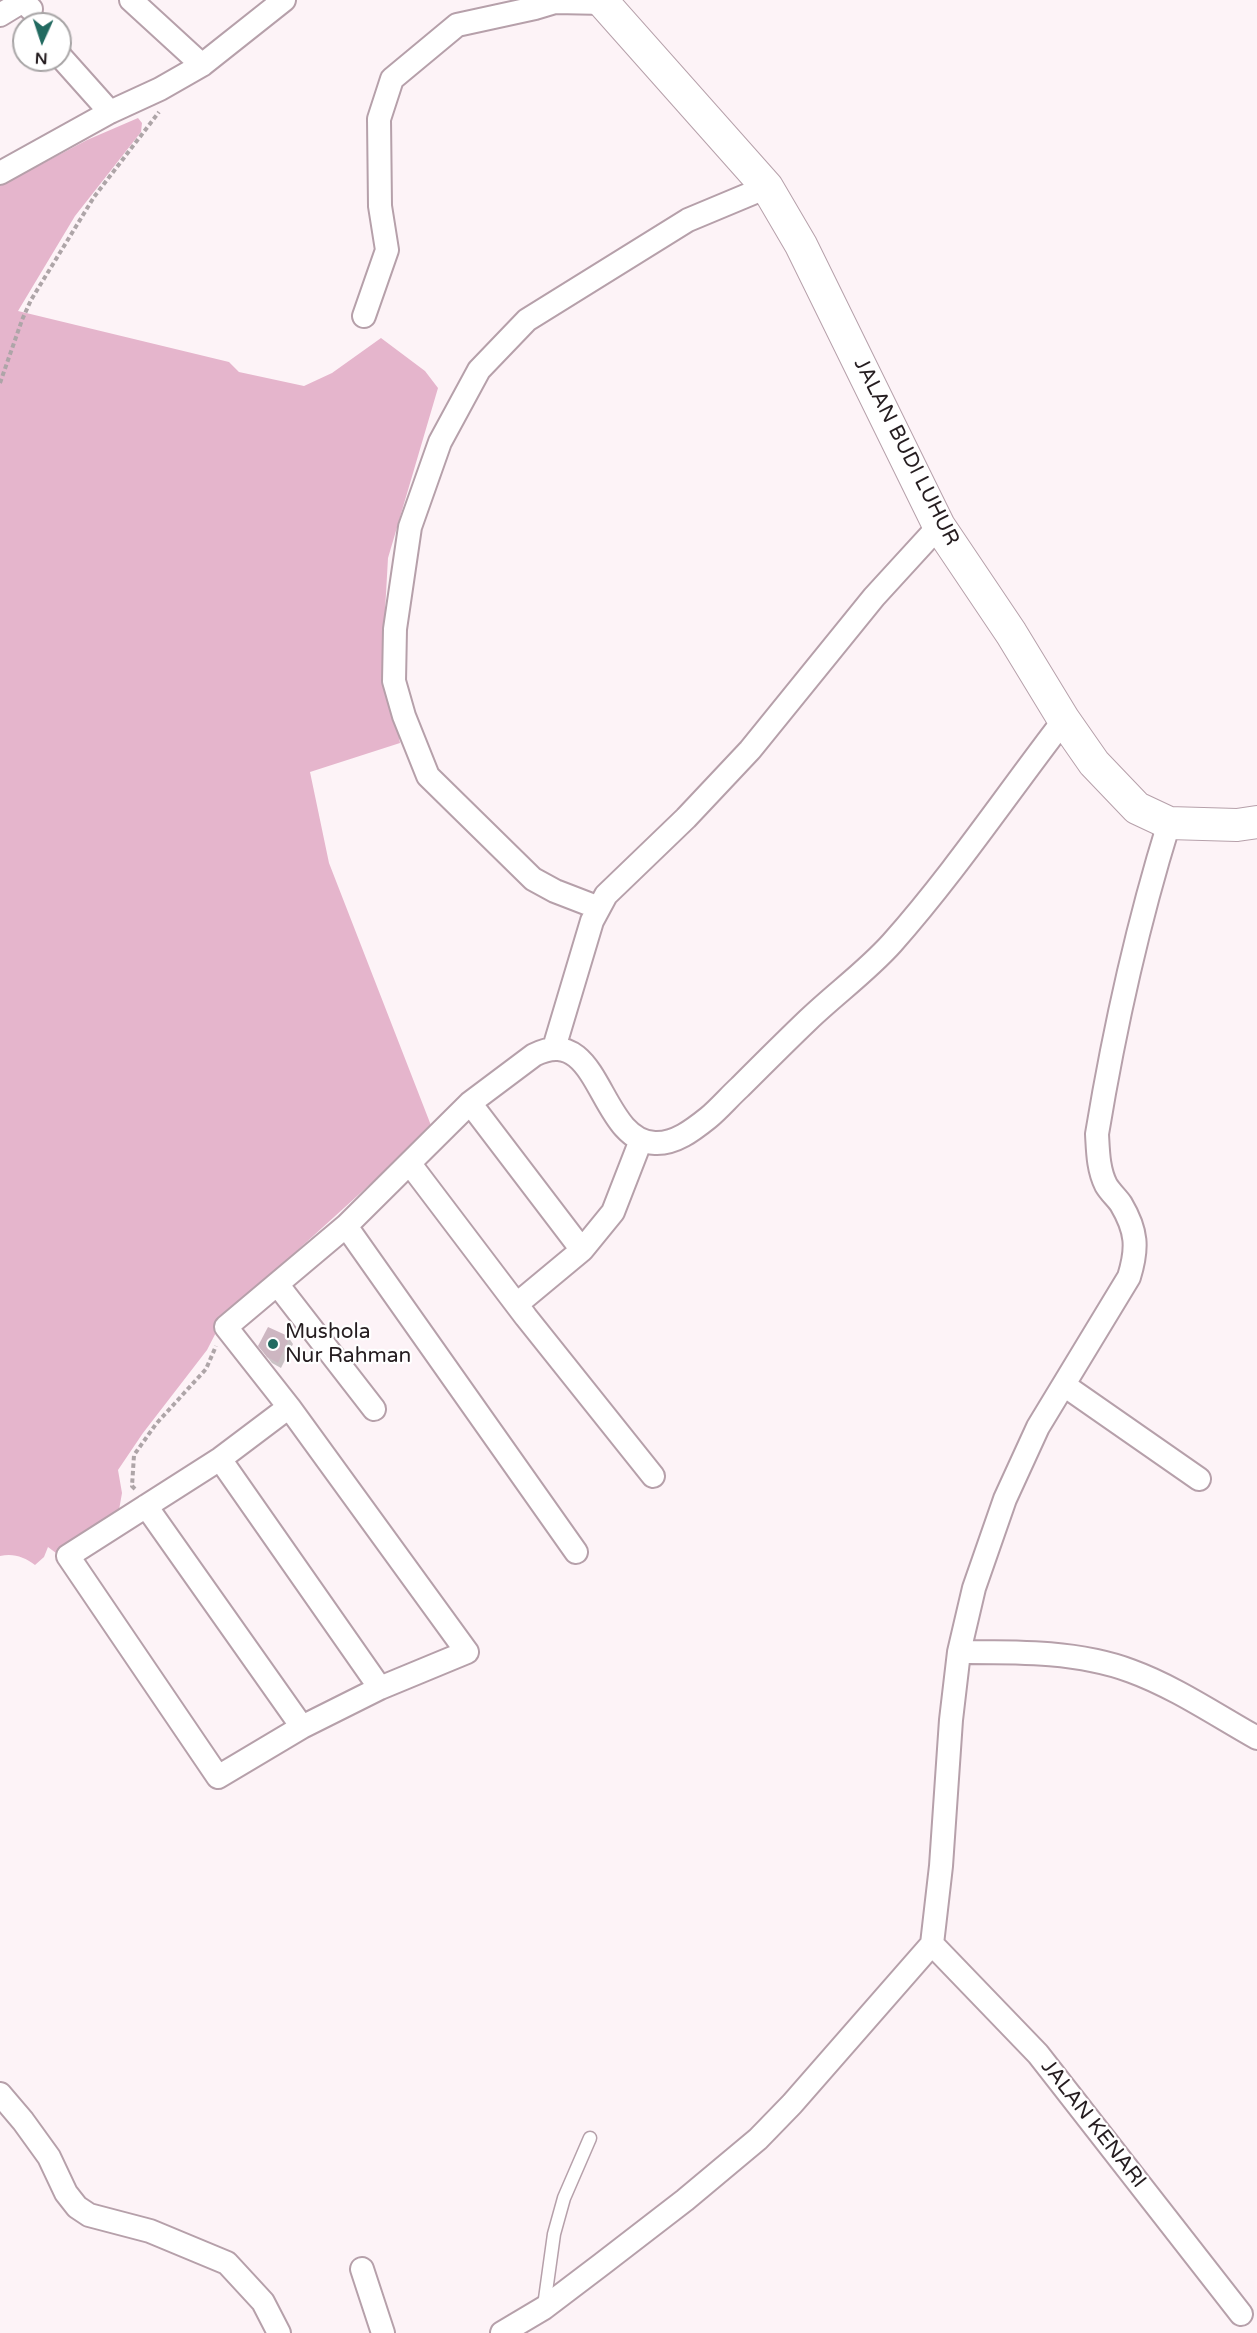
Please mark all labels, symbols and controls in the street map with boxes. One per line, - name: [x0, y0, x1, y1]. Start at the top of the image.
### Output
- north arrow: [12, 12, 72, 72]
- text: N: [34, 48, 48, 68]
- street label: JALAN BUDI LUHUR: [848, 354, 964, 550]
- place label: Mushola Nur Rahman: [285, 1319, 411, 1369]
- marker: Mushola Nur Rahman: [266, 1337, 280, 1351]
- street label: JALAN KENARI: [1035, 2055, 1151, 2193]

